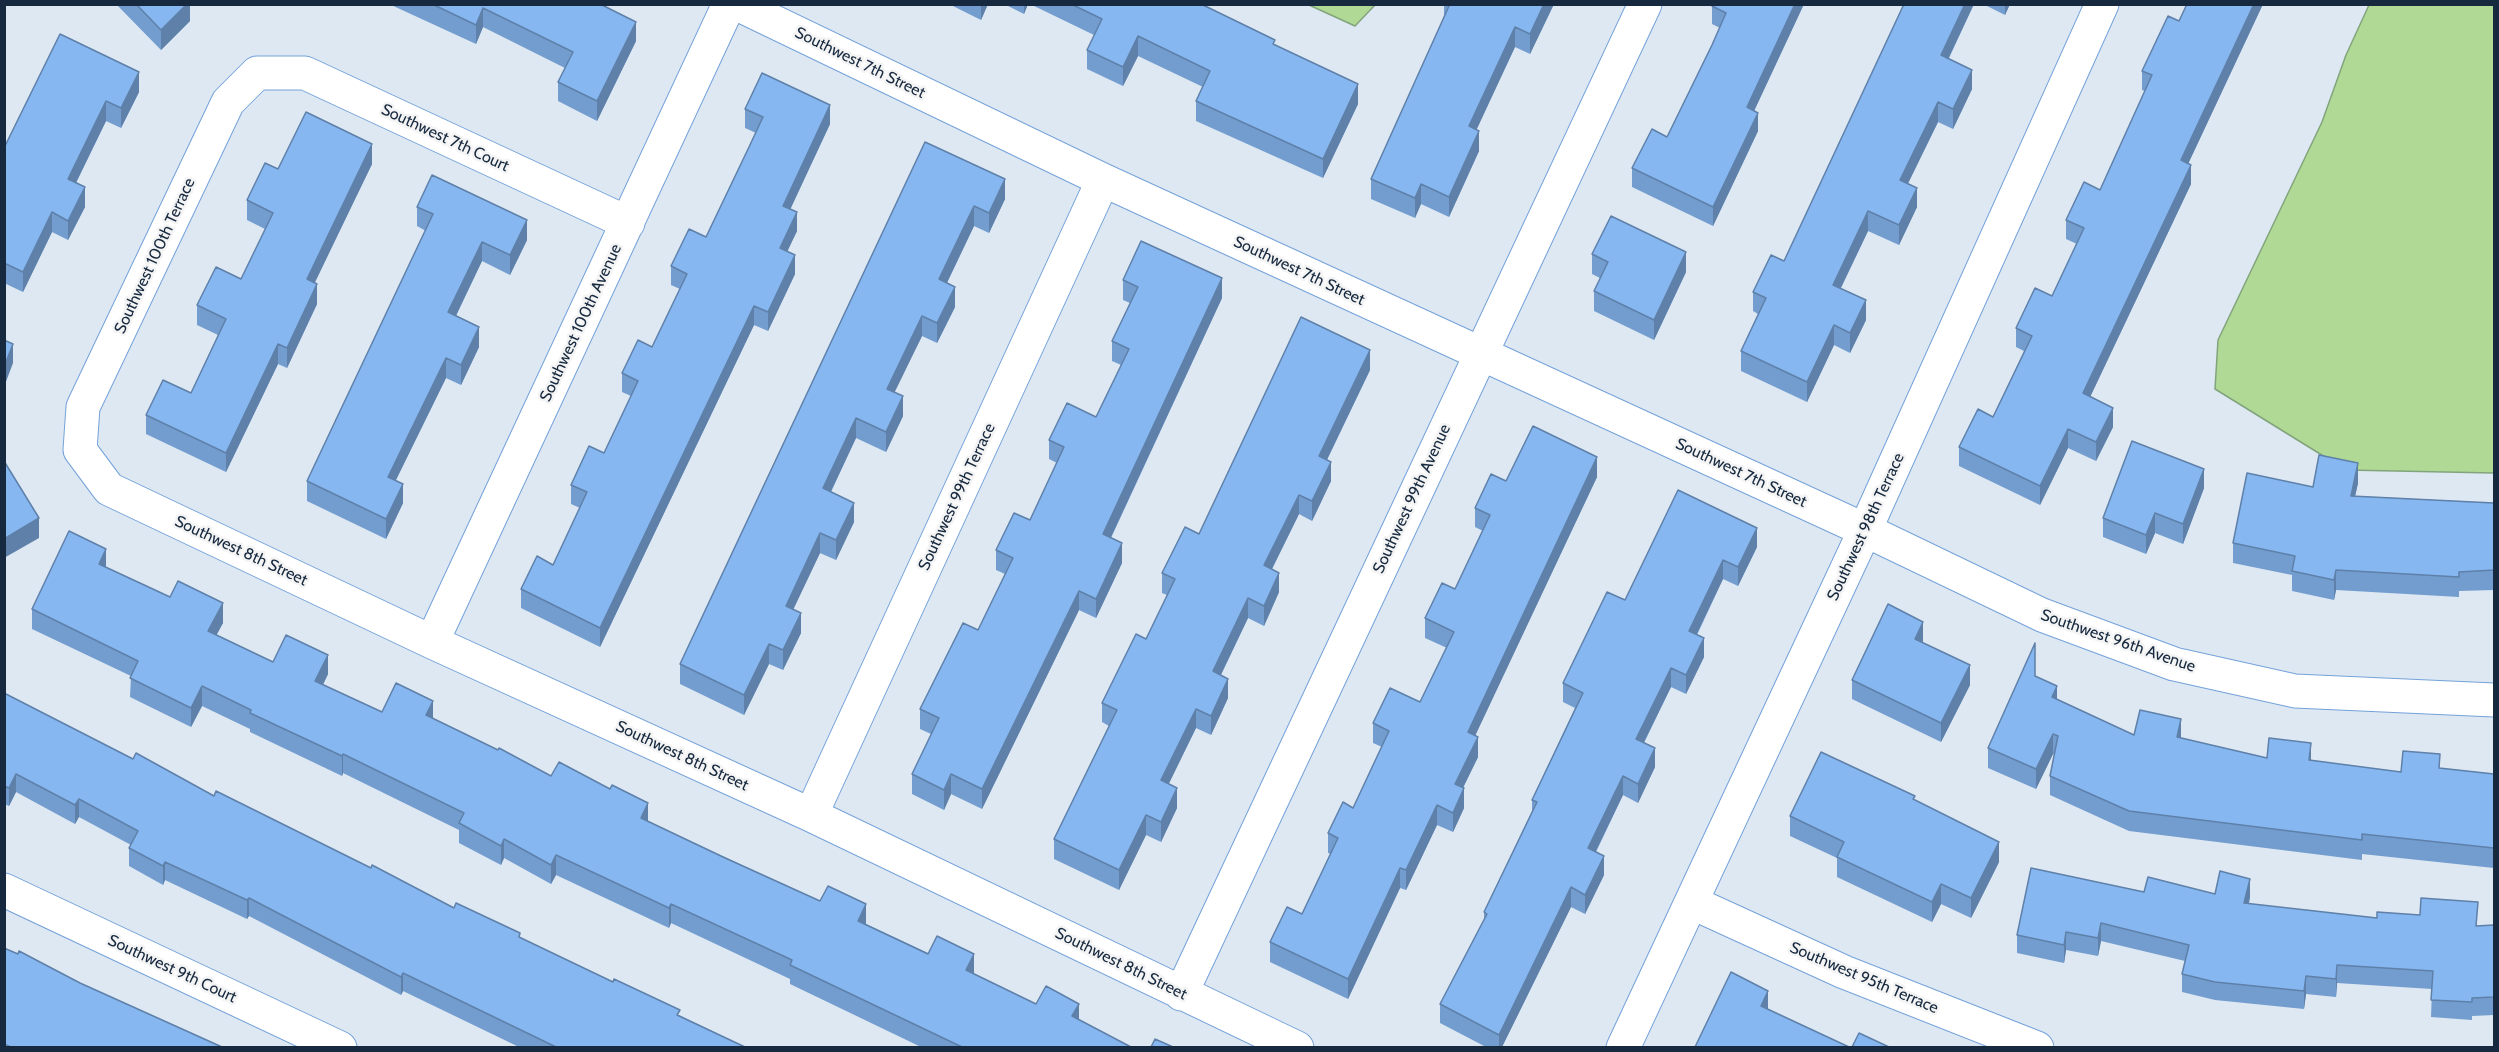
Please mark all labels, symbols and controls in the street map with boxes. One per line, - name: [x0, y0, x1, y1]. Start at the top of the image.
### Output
- street label: Southwest 7th Street: [792, 23, 928, 103]
- street label: Southwest 7th Court: [378, 100, 512, 176]
- street label: Southwest 100th Terrace: [110, 175, 200, 337]
- street label: Southwest 7th Street: [1230, 232, 1368, 310]
- street label: Southwest 100th Avenue: [536, 241, 626, 405]
- street label: Southwest 99th Terrace: [914, 420, 1000, 574]
- street label: Southwest 99th Avenue: [1369, 421, 1455, 577]
- street label: Southwest 7th Street: [1672, 434, 1810, 512]
- street label: Southwest 98th Terrace: [1823, 450, 1909, 604]
- street label: Southwest 8th Street: [172, 512, 310, 590]
- street label: Southwest 96th Avenue: [2038, 605, 2198, 677]
- street label: Southwest 8th Street: [613, 717, 751, 795]
- street label: Southwest 8th Street: [1052, 924, 1190, 1004]
- street label: Southwest 9th Court: [105, 931, 239, 1007]
- street label: Southwest 95th Terrace: [1787, 938, 1941, 1018]

